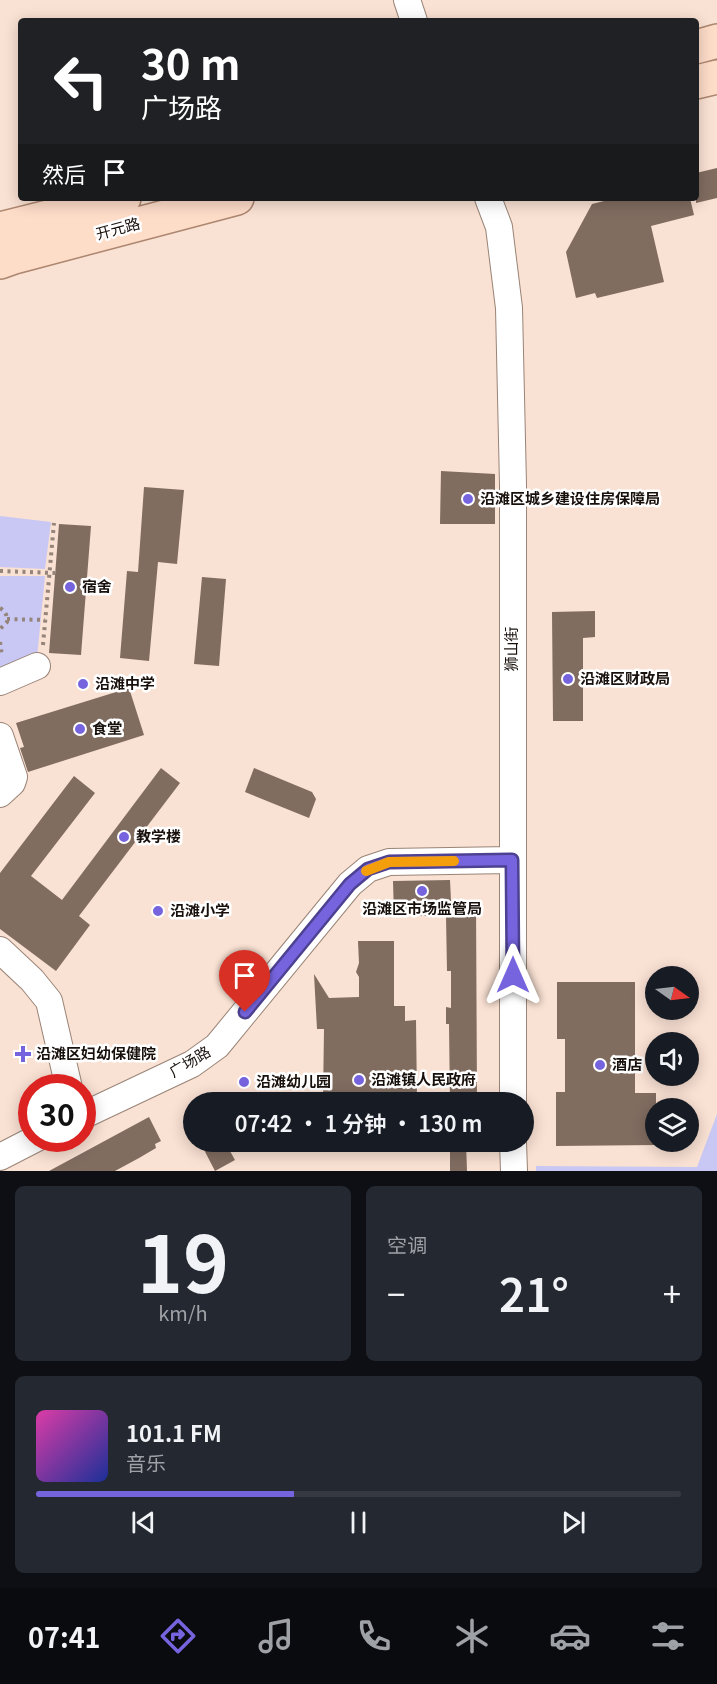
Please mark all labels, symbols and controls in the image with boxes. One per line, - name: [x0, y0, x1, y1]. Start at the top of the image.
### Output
- text: 30 m: [141, 31, 241, 92]
- icon: left: [42, 42, 120, 120]
- text: 广场路: [141, 87, 222, 126]
- icon: arrive: [98, 156, 131, 189]
- text: 然后: [42, 157, 86, 189]
- street label: 开元路: [93, 212, 142, 244]
- place label: 沿滩区城乡建设住房保障局: [480, 487, 660, 508]
- marker: 沿滩区城乡建设住房保障局: [461, 492, 475, 506]
- place label: 宿舍: [82, 575, 112, 596]
- marker: 宿舍: [63, 580, 77, 594]
- street label: 狮山街: [500, 626, 521, 672]
- place label: 沿滩区财政局: [580, 667, 670, 688]
- place label: 沿滩中学: [95, 672, 155, 693]
- marker: 沿滩区财政局: [561, 672, 575, 686]
- marker: 沿滩中学: [76, 677, 90, 691]
- place label: 食堂: [92, 717, 122, 738]
- marker: 食堂: [73, 722, 87, 736]
- place label: 教学楼: [136, 825, 181, 846]
- marker: 教学楼: [117, 830, 131, 844]
- marker: 沿滩区市场监管局: [415, 884, 429, 898]
- place label: 沿滩区市场监管局: [362, 897, 482, 918]
- place label: 沿滩小学: [170, 899, 230, 920]
- marker: 沿滩小学: [151, 904, 165, 918]
- position arrow: [481, 943, 545, 1007]
- pin: [219, 950, 270, 1012]
- icon: arrive: [228, 959, 261, 992]
- north arrow: [645, 966, 699, 1020]
- map controls: [645, 966, 699, 1152]
- button: sound: [645, 1032, 699, 1086]
- street label: 广场路: [165, 1040, 214, 1081]
- place label: 沿滩区妇幼保健院: [36, 1042, 156, 1063]
- marker: 沿滩区妇幼保健院: [14, 1045, 32, 1063]
- place label: 酒店: [612, 1053, 642, 1074]
- marker: 酒店: [593, 1058, 607, 1072]
- place label: 沿滩镇人民政府: [371, 1068, 476, 1089]
- place label: 沿滩幼儿园: [256, 1070, 331, 1091]
- marker: 沿滩镇人民政府: [352, 1073, 366, 1087]
- speed limit sign: 30: [18, 1074, 96, 1152]
- marker: 沿滩幼儿园: [237, 1075, 251, 1089]
- button: layers: [645, 1098, 699, 1152]
- text: 07:42 · 1 分钟 · 130 m: [235, 1106, 482, 1138]
- text: 19: [137, 1203, 229, 1315]
- text: 空调: [387, 1230, 427, 1259]
- text: 21°: [499, 1260, 569, 1325]
- text: −: [387, 1269, 405, 1317]
- text: +: [663, 1269, 681, 1317]
- text: km/h: [158, 1298, 208, 1327]
- text: 101.1 FM: [126, 1416, 222, 1448]
- text: 音乐: [126, 1448, 166, 1477]
- icon: previous: [127, 1506, 160, 1539]
- icon: pause: [342, 1506, 375, 1539]
- icon: next: [557, 1506, 590, 1539]
- icon: directions: [157, 1615, 199, 1657]
- icon: music: [255, 1615, 297, 1657]
- icon: phone: [353, 1615, 395, 1657]
- icon: climate: [451, 1615, 493, 1657]
- icon: car: [549, 1615, 591, 1657]
- icon: filters: [647, 1615, 689, 1657]
- text: 07:41: [28, 1617, 101, 1656]

